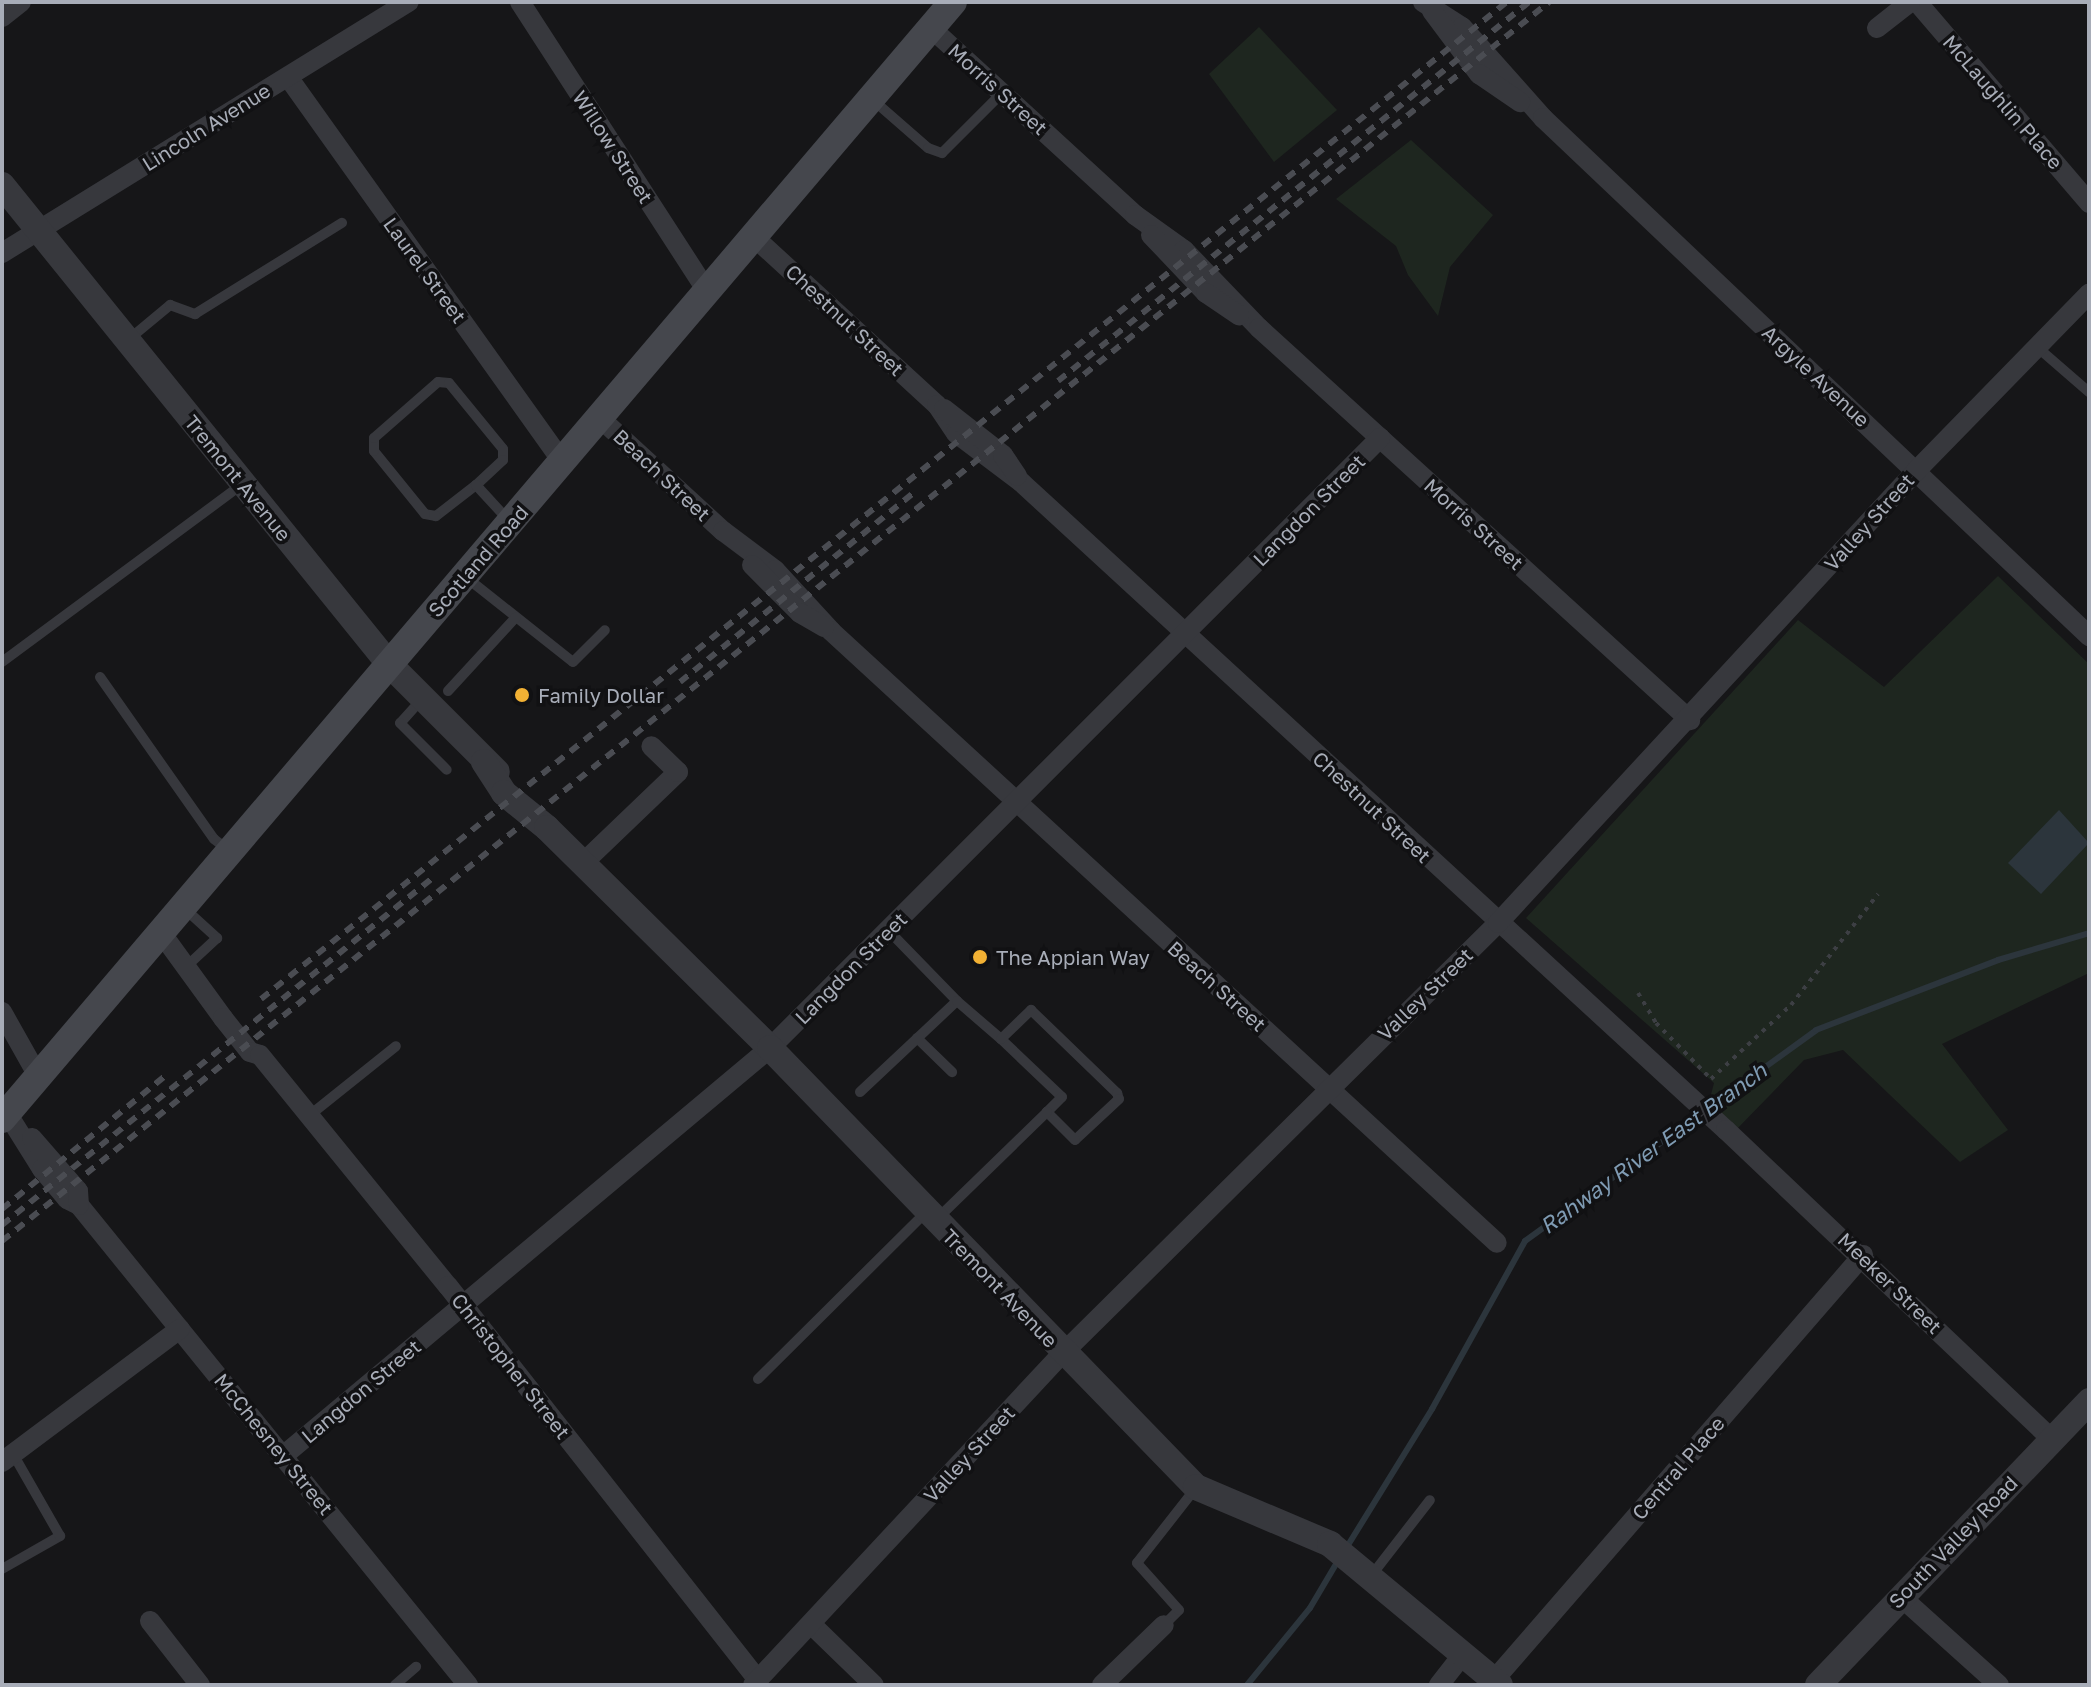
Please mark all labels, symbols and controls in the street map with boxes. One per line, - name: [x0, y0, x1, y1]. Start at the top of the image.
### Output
- street label: McLaughlin Place: [1938, 30, 2068, 174]
- street label: Morris Street: [944, 38, 1052, 140]
- street label: Lincoln Avenue: [138, 78, 274, 176]
- street label: Willow Street: [568, 86, 658, 208]
- street label: Laurel Street: [379, 212, 471, 328]
- street label: Chestnut Street: [781, 259, 909, 381]
- street label: Argyle Avenue: [1757, 320, 1875, 432]
- street label: Tremont Avenue: [180, 410, 296, 546]
- street label: Beach Street: [609, 424, 715, 526]
- street label: Langdon Street: [1248, 449, 1370, 571]
- street label: Valley Street: [1819, 468, 1919, 576]
- street label: Morris Street: [1420, 473, 1528, 575]
- street label: Scotland Road: [423, 500, 533, 622]
- place label: Family Dollar: [538, 683, 664, 707]
- marker: Family Dollar: [513, 686, 531, 704]
- street label: Chestnut Street: [1308, 746, 1436, 868]
- street label: Langdon Street: [790, 907, 912, 1029]
- street label: Beach Street: [1163, 936, 1271, 1036]
- street label: Valley Street: [1373, 943, 1477, 1045]
- place label: The Appian Way: [996, 945, 1150, 969]
- marker: The Appian Way: [971, 948, 989, 966]
- water label: Rahway River East Branch: [1535, 1057, 1771, 1239]
- street label: Tremont Avenue: [937, 1224, 1063, 1352]
- street label: Meeker Street: [1833, 1228, 1947, 1338]
- street label: Christopher Street: [447, 1289, 575, 1443]
- street label: Langdon Street: [296, 1334, 426, 1448]
- street label: McChesney Street: [210, 1368, 338, 1520]
- street label: Valley Street: [918, 1401, 1020, 1507]
- street label: Central Place: [1627, 1411, 1729, 1525]
- street label: South Valley Road: [1884, 1471, 2022, 1613]

